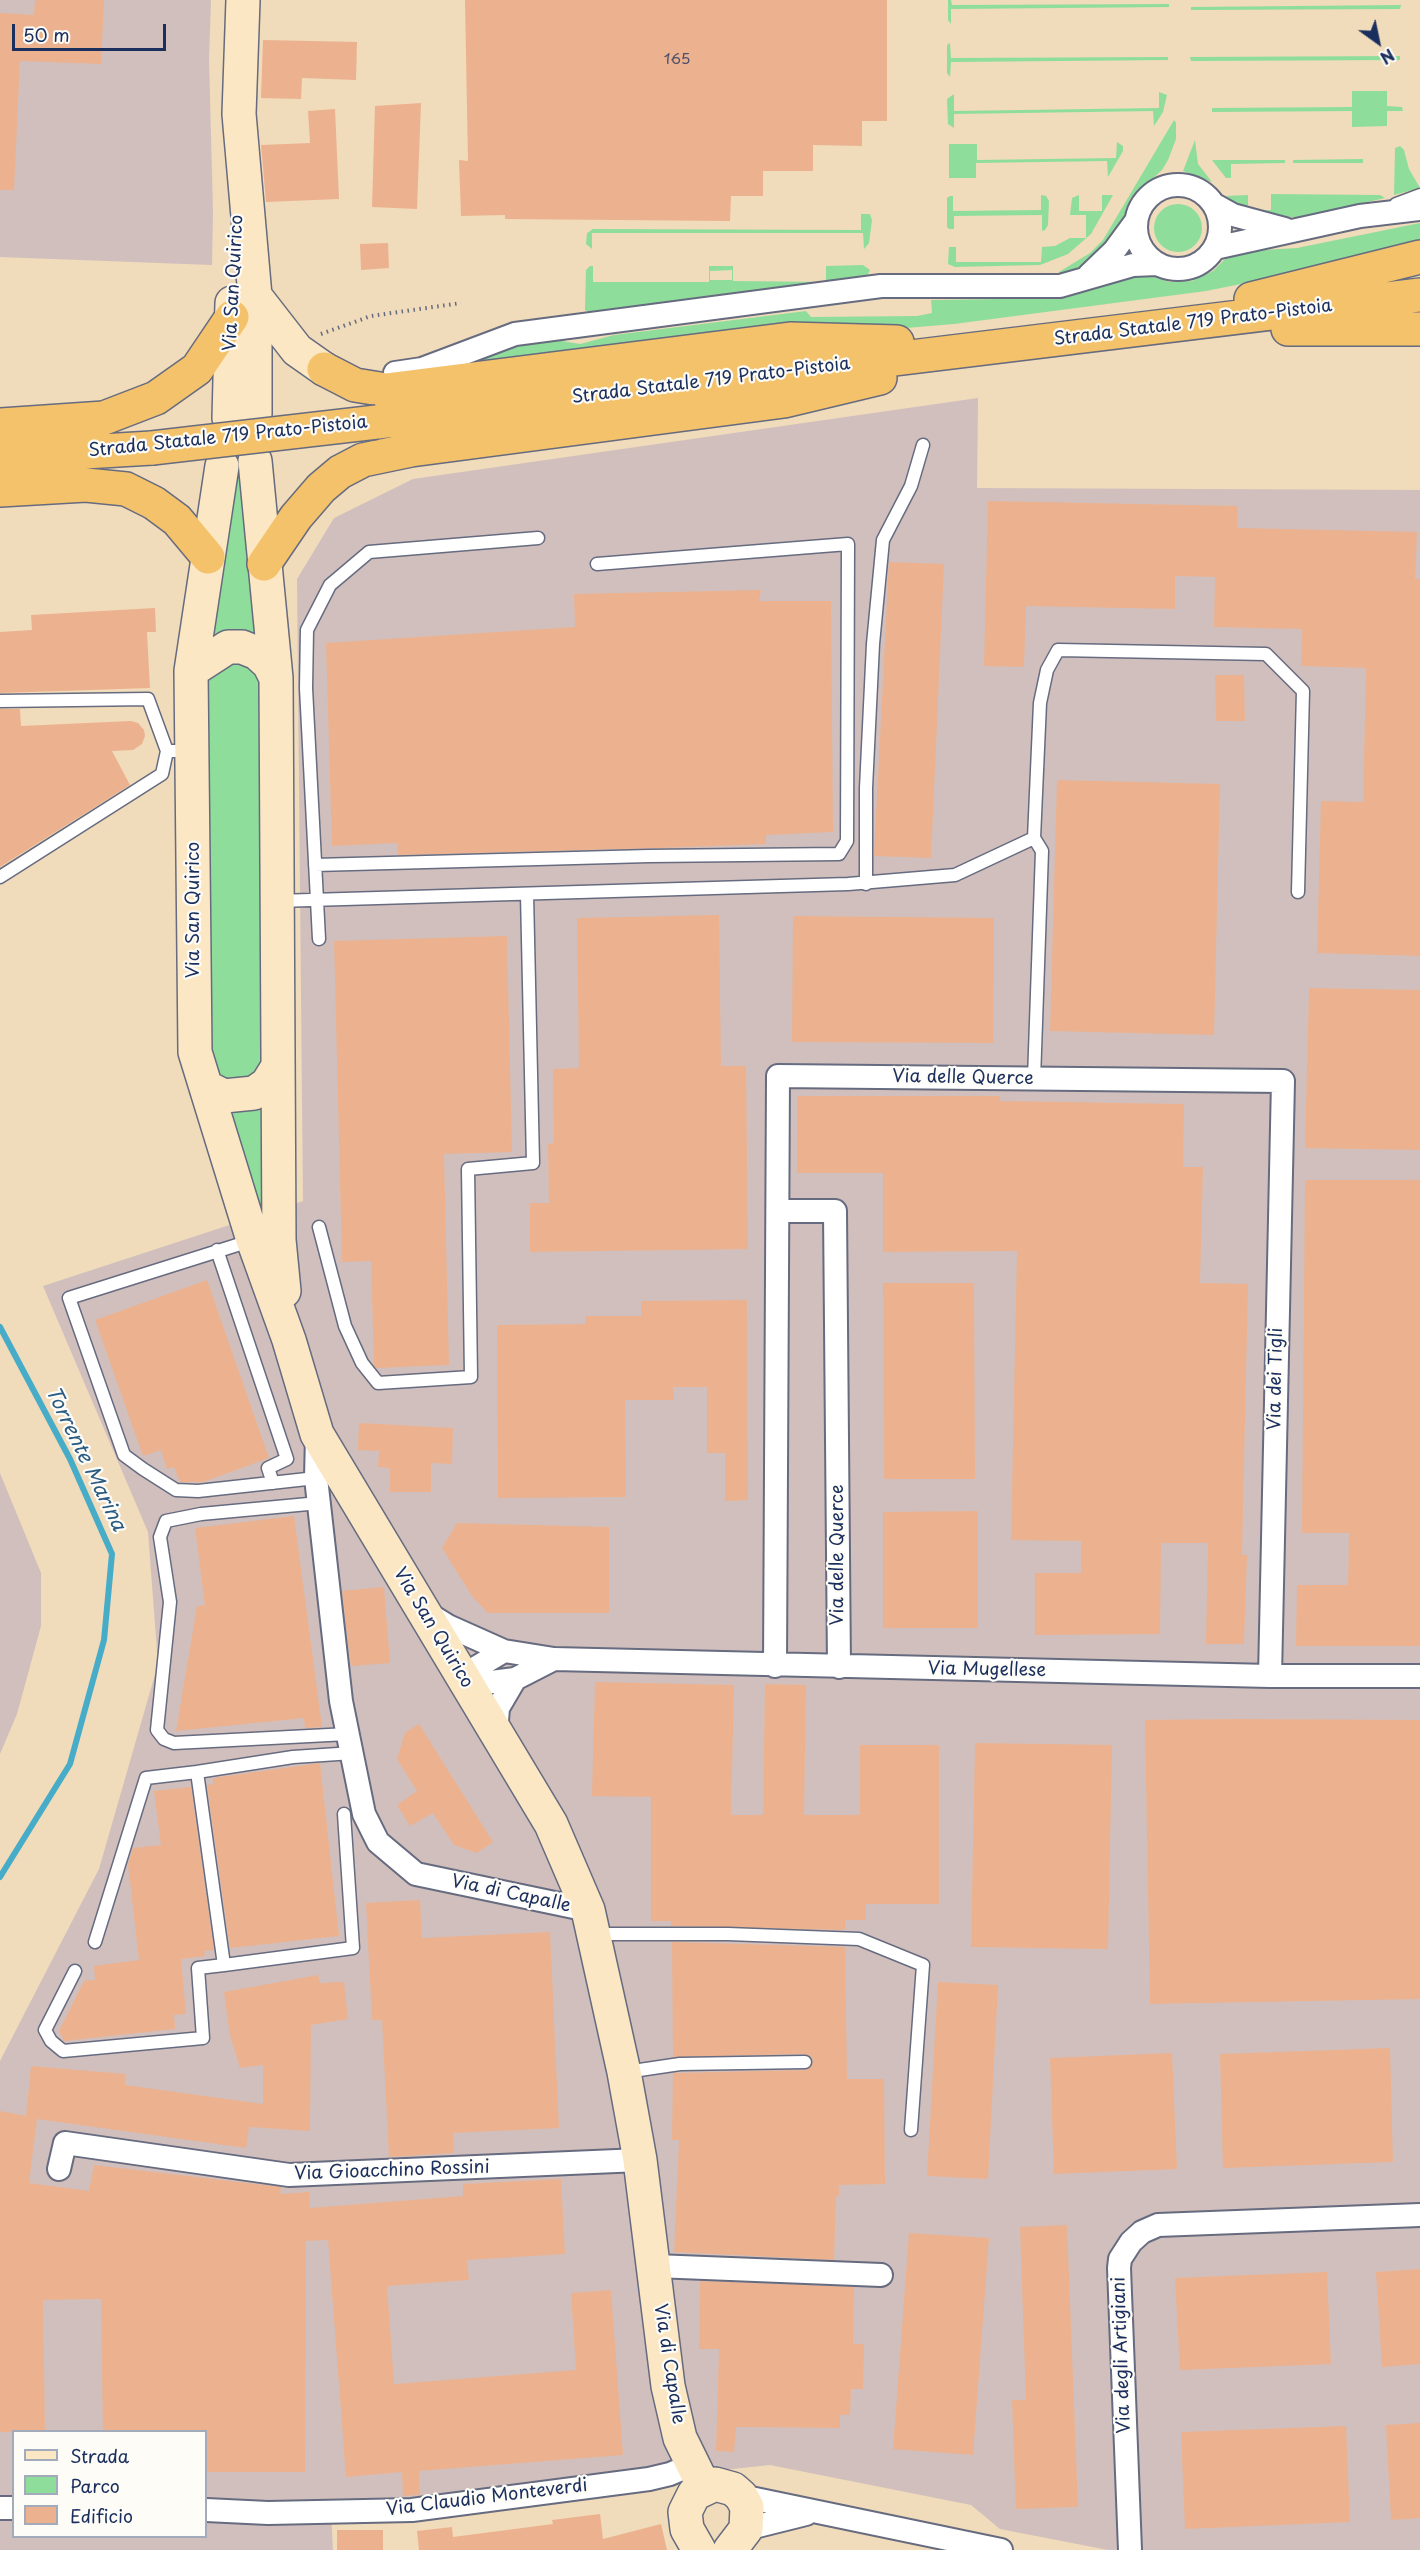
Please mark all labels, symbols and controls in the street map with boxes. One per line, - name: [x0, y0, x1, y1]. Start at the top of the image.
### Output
- scale bar: [15, 12, 170, 50]
- north arrow: [1348, 12, 1408, 72]
- text: 50 m: [23, 21, 70, 48]
- text: N: [1376, 44, 1400, 71]
- house number: 165: [664, 51, 690, 69]
- street label: Via San Quirico: [220, 214, 248, 352]
- street label: Strada Statale 719 Prato-Pistoia: [1053, 295, 1333, 351]
- street label: Strada Statale 719 Prato-Pistoia: [571, 353, 851, 409]
- street label: Strada Statale 719 Prato-Pistoia: [87, 412, 369, 462]
- street label: Via San Quirico: [183, 842, 205, 978]
- street label: Via delle Querce: [892, 1066, 1034, 1090]
- street label: Via dei Tigli: [1264, 1328, 1288, 1430]
- water label: Torrente Marina: [40, 1383, 130, 1535]
- street label: Via delle Querce: [827, 1484, 849, 1626]
- street label: Via San Quirico: [389, 1564, 477, 1692]
- street label: Via Mugellese: [928, 1658, 1046, 1682]
- street label: Via di Capalle: [449, 1871, 573, 1917]
- street label: Via Gioacchino Rossini: [294, 2157, 490, 2185]
- street label: Via degli Artigiani: [1108, 2276, 1136, 2434]
- street label: Via di Capalle: [649, 2302, 689, 2426]
- legend: [12, 2430, 207, 2538]
- text: Strada: [70, 2442, 129, 2469]
- text: Parco: [70, 2472, 120, 2499]
- street label: Via Claudio Monteverdi: [385, 2475, 589, 2521]
- text: Edificio: [70, 2502, 133, 2529]

